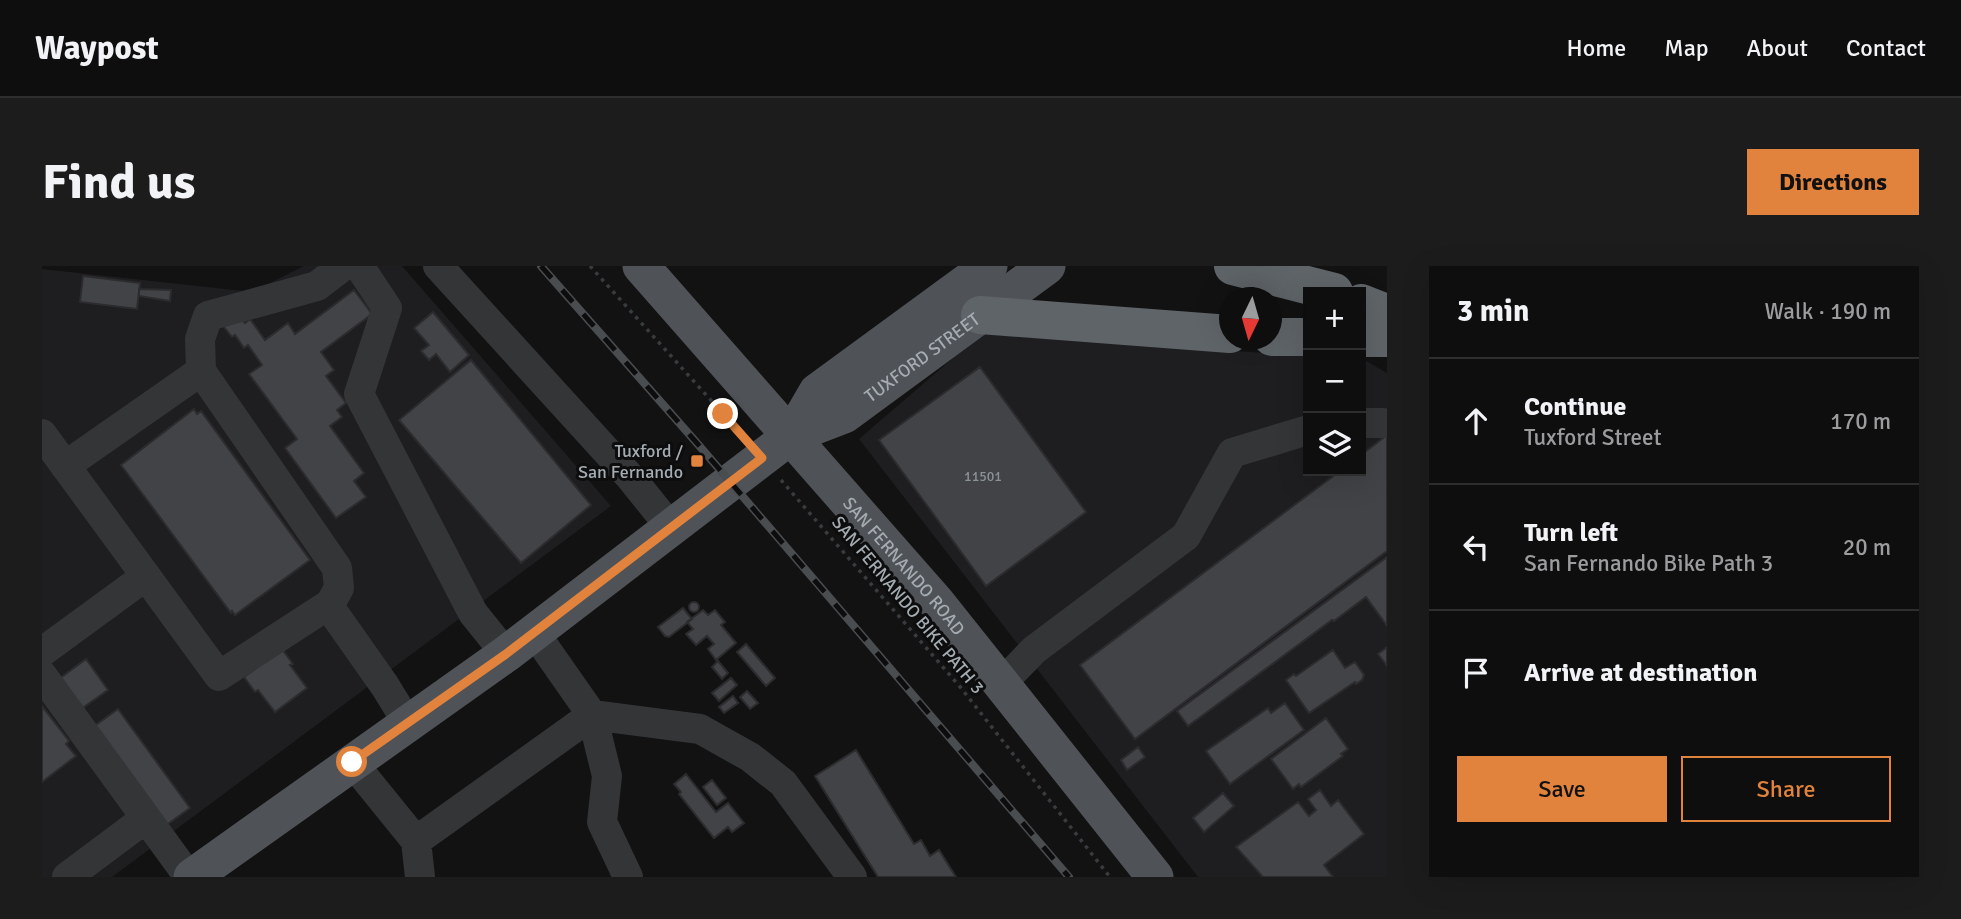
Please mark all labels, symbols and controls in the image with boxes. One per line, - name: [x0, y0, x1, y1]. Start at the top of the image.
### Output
- text: Waypost: [35, 28, 159, 69]
- text: Home: [1566, 33, 1626, 63]
- text: Map: [1664, 33, 1709, 63]
- text: About: [1747, 33, 1808, 63]
- text: Contact: [1846, 33, 1926, 63]
- button: Directions: [1747, 149, 1919, 215]
- text: Find us: [42, 152, 195, 212]
- north arrow: [1219, 287, 1282, 350]
- map controls: [1303, 287, 1366, 476]
- button: +: [1303, 287, 1366, 350]
- text: 3 min: [1457, 293, 1529, 330]
- text: Walk · 190 m: [1765, 297, 1891, 326]
- street label: TUXFORD STREET: [860, 308, 984, 407]
- button: −: [1303, 350, 1366, 413]
- text: Continue: [1524, 391, 1626, 423]
- route end: [707, 398, 738, 429]
- icon: ahead: [1457, 402, 1495, 440]
- text: 170 m: [1830, 407, 1891, 436]
- button: layers: [1303, 413, 1366, 476]
- text: Tuxford Street: [1524, 423, 1662, 452]
- place label: Tuxford / San Fernando: [578, 440, 683, 483]
- marker: Tuxford / San Fernando: [689, 453, 705, 469]
- house number: 11501: [964, 468, 1002, 485]
- street label: SAN FERNANDO ROAD: [838, 493, 969, 640]
- street label: SAN FERNANDO BIKE PATH 3: [827, 512, 989, 698]
- text: Turn left: [1524, 517, 1618, 549]
- icon: left: [1457, 528, 1495, 566]
- text: 20 m: [1843, 533, 1891, 562]
- text: San Fernando Bike Path 3: [1524, 549, 1773, 578]
- icon: arrive: [1457, 654, 1495, 692]
- text: Arrive at destination: [1524, 657, 1757, 689]
- route start: [336, 746, 367, 777]
- button: Save: [1457, 756, 1667, 822]
- button: Share: [1681, 756, 1891, 822]

